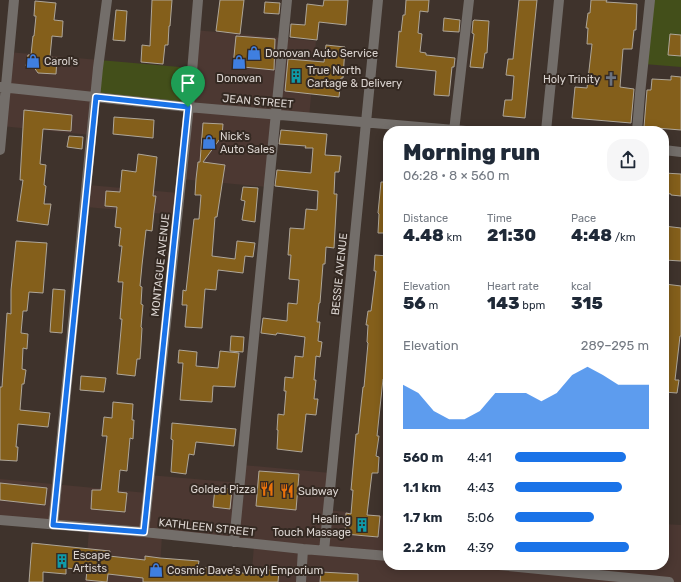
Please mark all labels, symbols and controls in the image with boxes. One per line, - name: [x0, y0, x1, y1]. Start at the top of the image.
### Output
- shop icon: Donovan Auto Service: [246, 45, 262, 61]
- place label: Donovan Auto Service: [265, 47, 378, 60]
- shop icon: Carol's: [25, 53, 41, 69]
- shop icon: Donovan: [231, 54, 247, 70]
- place label: Carol's: [44, 55, 79, 68]
- place label: True North Cartage & Delivery: [307, 64, 402, 90]
- pin: [171, 66, 205, 107]
- building icon: True North Cartage & Delivery: [288, 68, 304, 84]
- church icon: Holy Trinity: [603, 71, 619, 87]
- icon: arrive: [177, 72, 199, 94]
- place label: Donovan: [216, 72, 262, 85]
- place label: Holy Trinity: [543, 73, 600, 86]
- street label: JEAN STREET: [222, 92, 295, 111]
- place label: Nick's Auto Sales: [220, 130, 275, 156]
- shop icon: Nick's Auto Sales: [201, 134, 217, 150]
- text: Morning run: [403, 139, 540, 166]
- button: share: [607, 139, 649, 181]
- text: 06:28 · 8 × 560 m: [403, 168, 509, 183]
- text: Distance: [403, 212, 448, 225]
- text: Time: [487, 212, 512, 225]
- text: Pace: [571, 212, 596, 225]
- street label: MONTAGUE AVENUE: [149, 213, 172, 317]
- text: 4.48: [403, 225, 444, 245]
- text: 21:30: [487, 225, 536, 245]
- text: 4:48: [571, 225, 612, 245]
- text: km: [444, 231, 462, 244]
- text: /km: [612, 231, 636, 244]
- street label: BESSIE AVENUE: [329, 232, 350, 316]
- text: Elevation: [403, 280, 450, 293]
- text: Heart rate: [487, 280, 539, 293]
- text: kcal: [571, 280, 591, 293]
- text: 56: [403, 293, 426, 313]
- text: 143: [487, 293, 520, 313]
- text: 315: [571, 293, 603, 313]
- text: m: [426, 299, 438, 312]
- text: bpm: [520, 299, 545, 312]
- text: Elevation: [403, 338, 459, 353]
- text: 289–295 m: [581, 338, 649, 353]
- text: 560 m: [403, 450, 443, 465]
- text: 4:41: [467, 450, 492, 465]
- text: 1.1 km: [403, 480, 441, 495]
- text: 4:43: [467, 480, 494, 495]
- restaurant icon: Golded Pizza: [259, 481, 275, 497]
- place label: Golded Pizza: [191, 483, 256, 496]
- restaurant icon: Subway: [279, 483, 295, 499]
- place label: Subway: [298, 485, 339, 498]
- text: 1.7 km: [403, 510, 443, 525]
- text: 5:06: [467, 510, 494, 525]
- place label: Healing Touch Massage: [272, 513, 351, 539]
- street label: KATHLEEN STREET: [158, 516, 257, 539]
- building icon: Healing Touch Massage: [354, 517, 370, 533]
- text: 2.2 km: [403, 540, 446, 555]
- text: 4:39: [467, 540, 494, 555]
- place label: Escape Artists: [73, 549, 110, 575]
- building icon: Escape Artists: [54, 553, 70, 569]
- shop icon: Cosmic Dave's Vinyl Emporium: [148, 562, 164, 578]
- place label: Cosmic Dave's Vinyl Emporium: [167, 564, 323, 577]

